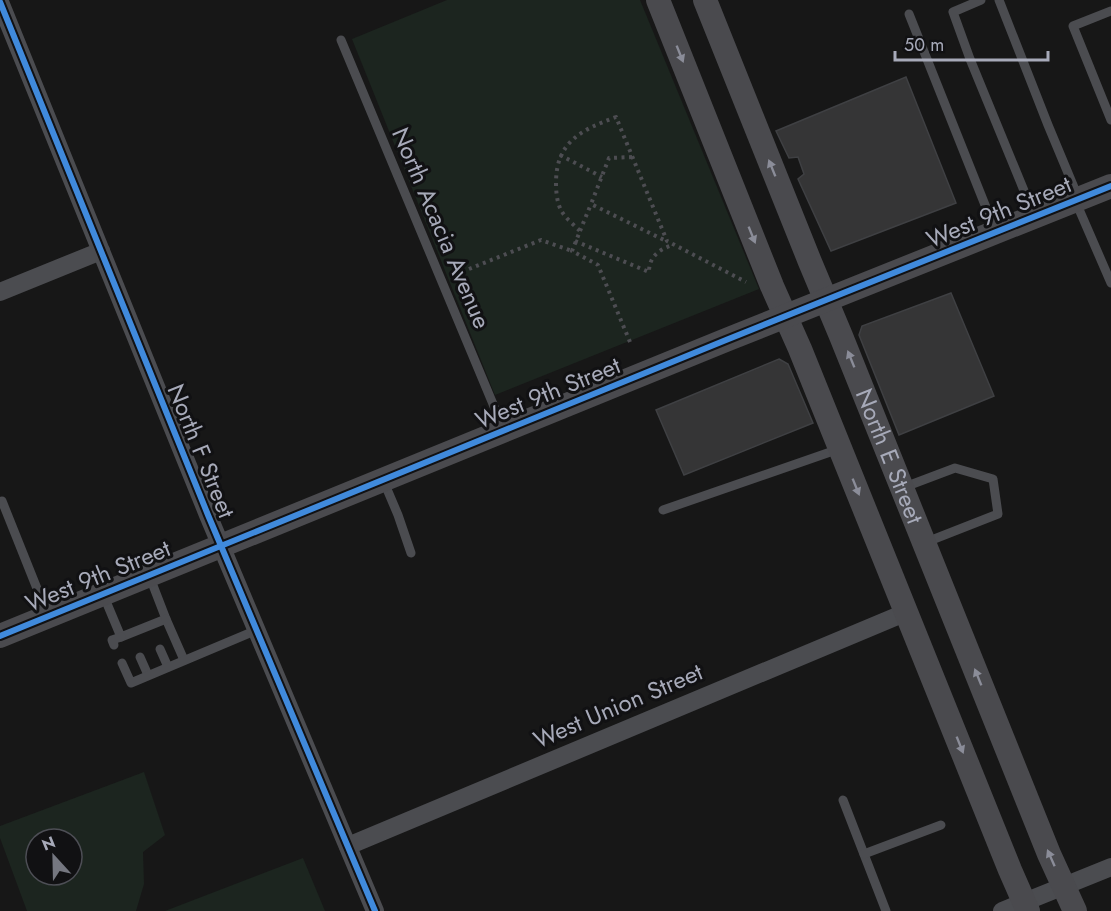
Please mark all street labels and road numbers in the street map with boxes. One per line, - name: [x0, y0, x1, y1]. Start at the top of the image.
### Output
- street label: North Acacia Avenue: [383, 122, 500, 334]
- street label: West 9th Street: [921, 166, 1077, 257]
- street label: West 9th Street: [470, 347, 626, 438]
- street label: North F Street: [159, 378, 244, 523]
- street label: North E Street: [847, 383, 933, 529]
- street label: West 9th Street: [20, 530, 176, 621]
- street label: West Union Street: [528, 654, 708, 757]

